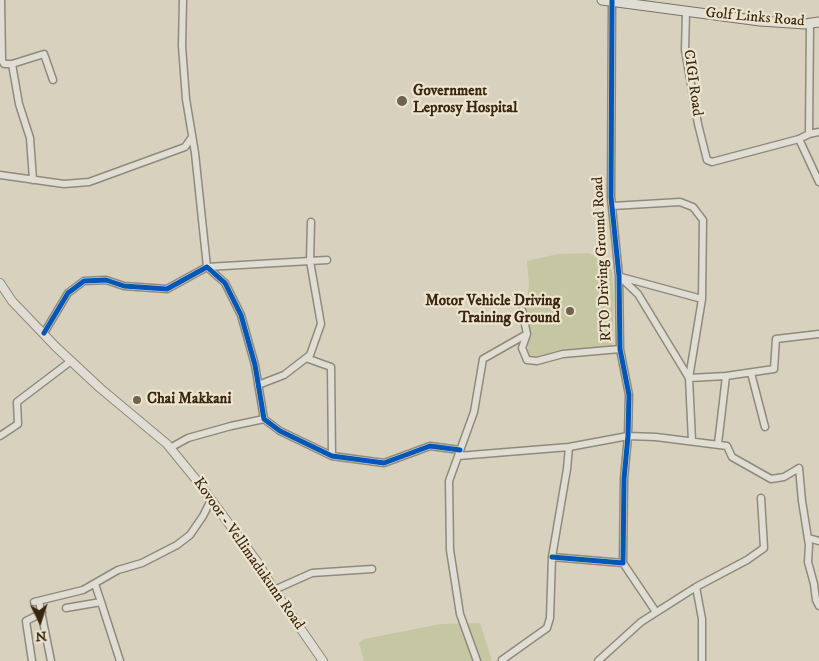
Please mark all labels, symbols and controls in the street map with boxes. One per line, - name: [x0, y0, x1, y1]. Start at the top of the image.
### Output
- street label: Golf Links Road: [705, 5, 805, 31]
- street label: CIGI Road: [678, 49, 706, 117]
- place label: Government Leprosy Hospital: [413, 83, 517, 118]
- marker: Government Leprosy Hospital: [395, 94, 409, 108]
- street label: RTO Driving Ground Road: [590, 176, 616, 342]
- place label: Motor Vehicle Driving Training Ground: [425, 293, 560, 328]
- marker: Motor Vehicle Driving Training Ground: [564, 305, 576, 317]
- place label: Chai Makkani: [147, 391, 231, 409]
- marker: Chai Makkani: [131, 394, 143, 406]
- street label: Kovoor - Vellimadukunn Road: [189, 474, 307, 634]
- north arrow: [15, 596, 65, 646]
- text: N: [35, 627, 47, 645]

